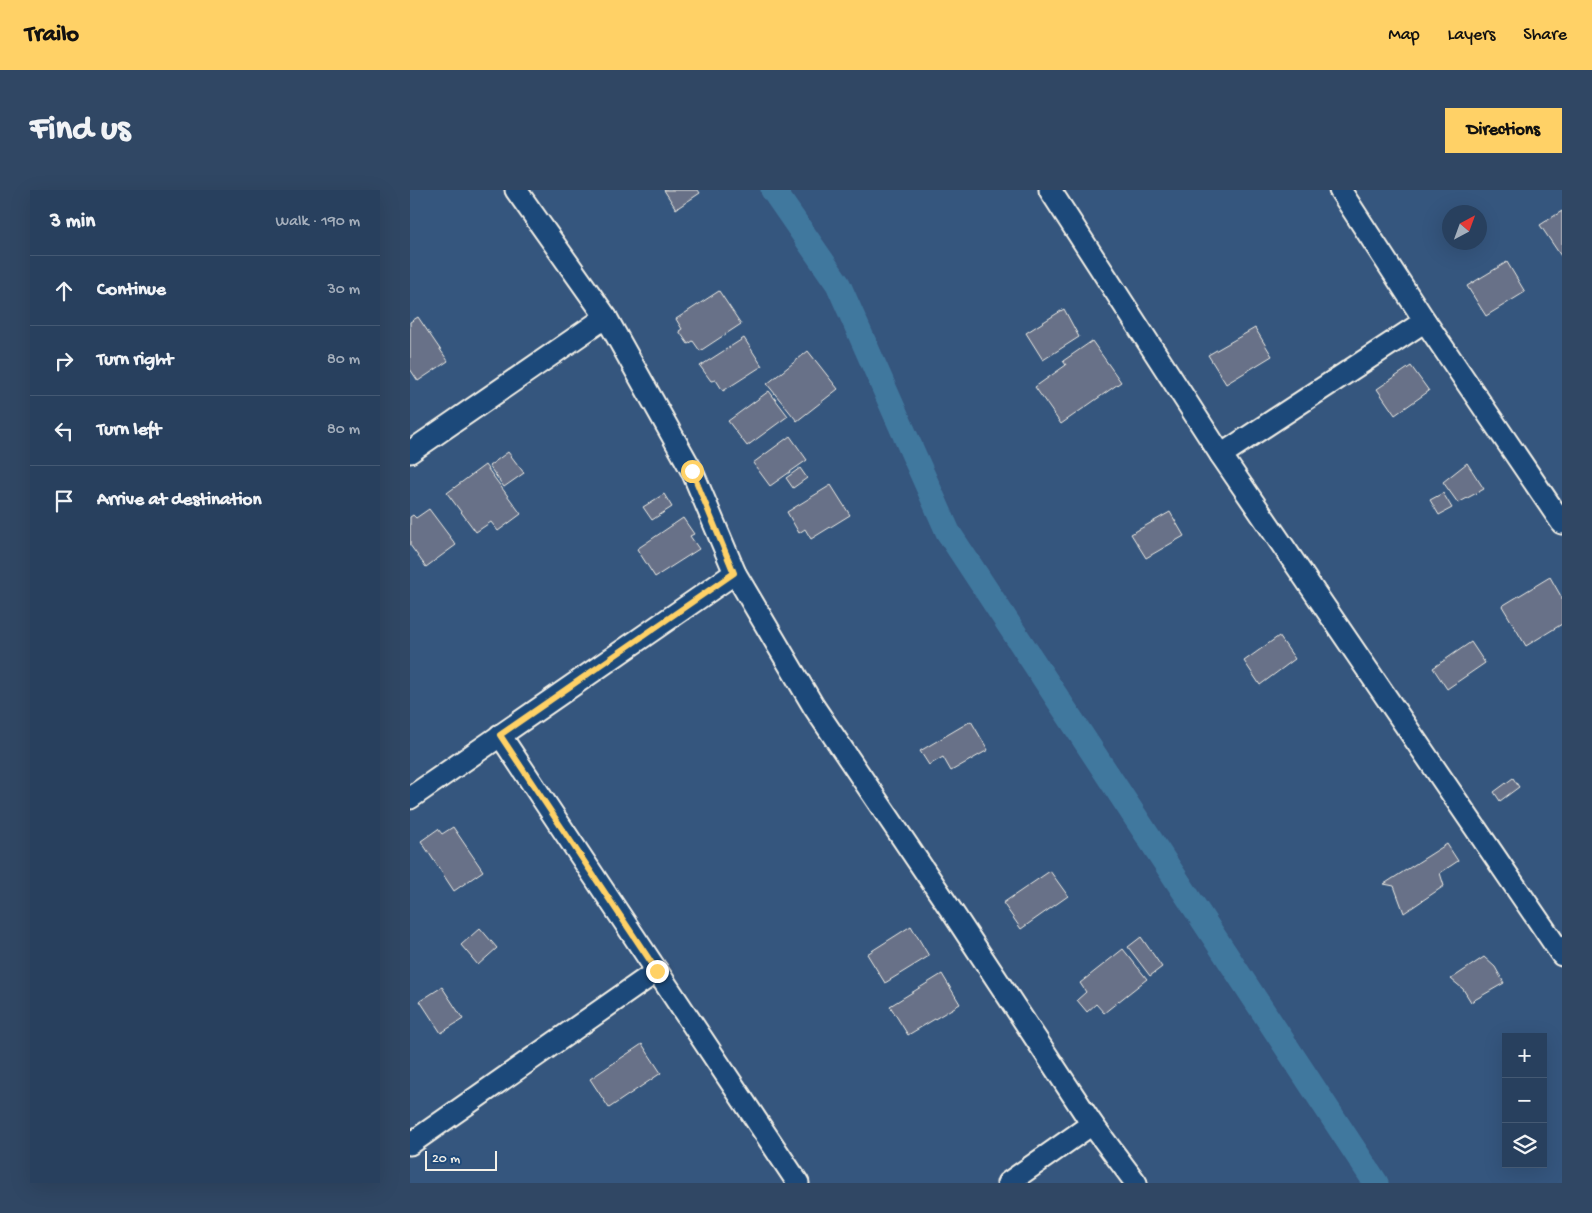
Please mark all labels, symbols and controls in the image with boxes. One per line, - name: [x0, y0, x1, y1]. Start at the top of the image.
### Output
- text: Trailo: [25, 21, 79, 50]
- text: Map: [1388, 25, 1420, 46]
- text: Layers: [1448, 25, 1495, 46]
- text: Share: [1523, 25, 1567, 46]
- button: Directions: [1445, 108, 1562, 153]
- text: Find us: [30, 110, 130, 151]
- north arrow: [1442, 205, 1487, 250]
- text: 3 min: [50, 210, 95, 235]
- text: Walk · 190 m: [276, 213, 360, 232]
- icon: ahead: [50, 277, 78, 305]
- text: Continue: [97, 279, 166, 302]
- text: 30 m: [327, 281, 360, 300]
- icon: right: [50, 347, 78, 375]
- text: Turn right: [97, 349, 173, 372]
- text: 80 m: [327, 351, 360, 370]
- icon: left: [50, 417, 78, 445]
- text: Turn left: [97, 419, 161, 442]
- text: 80 m: [327, 421, 360, 440]
- route start: [681, 460, 704, 483]
- icon: arrive: [50, 487, 78, 515]
- text: Arrive at destination: [97, 489, 261, 512]
- route end: [646, 960, 669, 983]
- map controls: [1502, 1033, 1547, 1168]
- button: +: [1502, 1033, 1547, 1078]
- button: −: [1502, 1078, 1547, 1123]
- button: layers: [1502, 1123, 1547, 1168]
- scale bar: [425, 1148, 498, 1171]
- text: 20 m: [432, 1151, 460, 1168]

